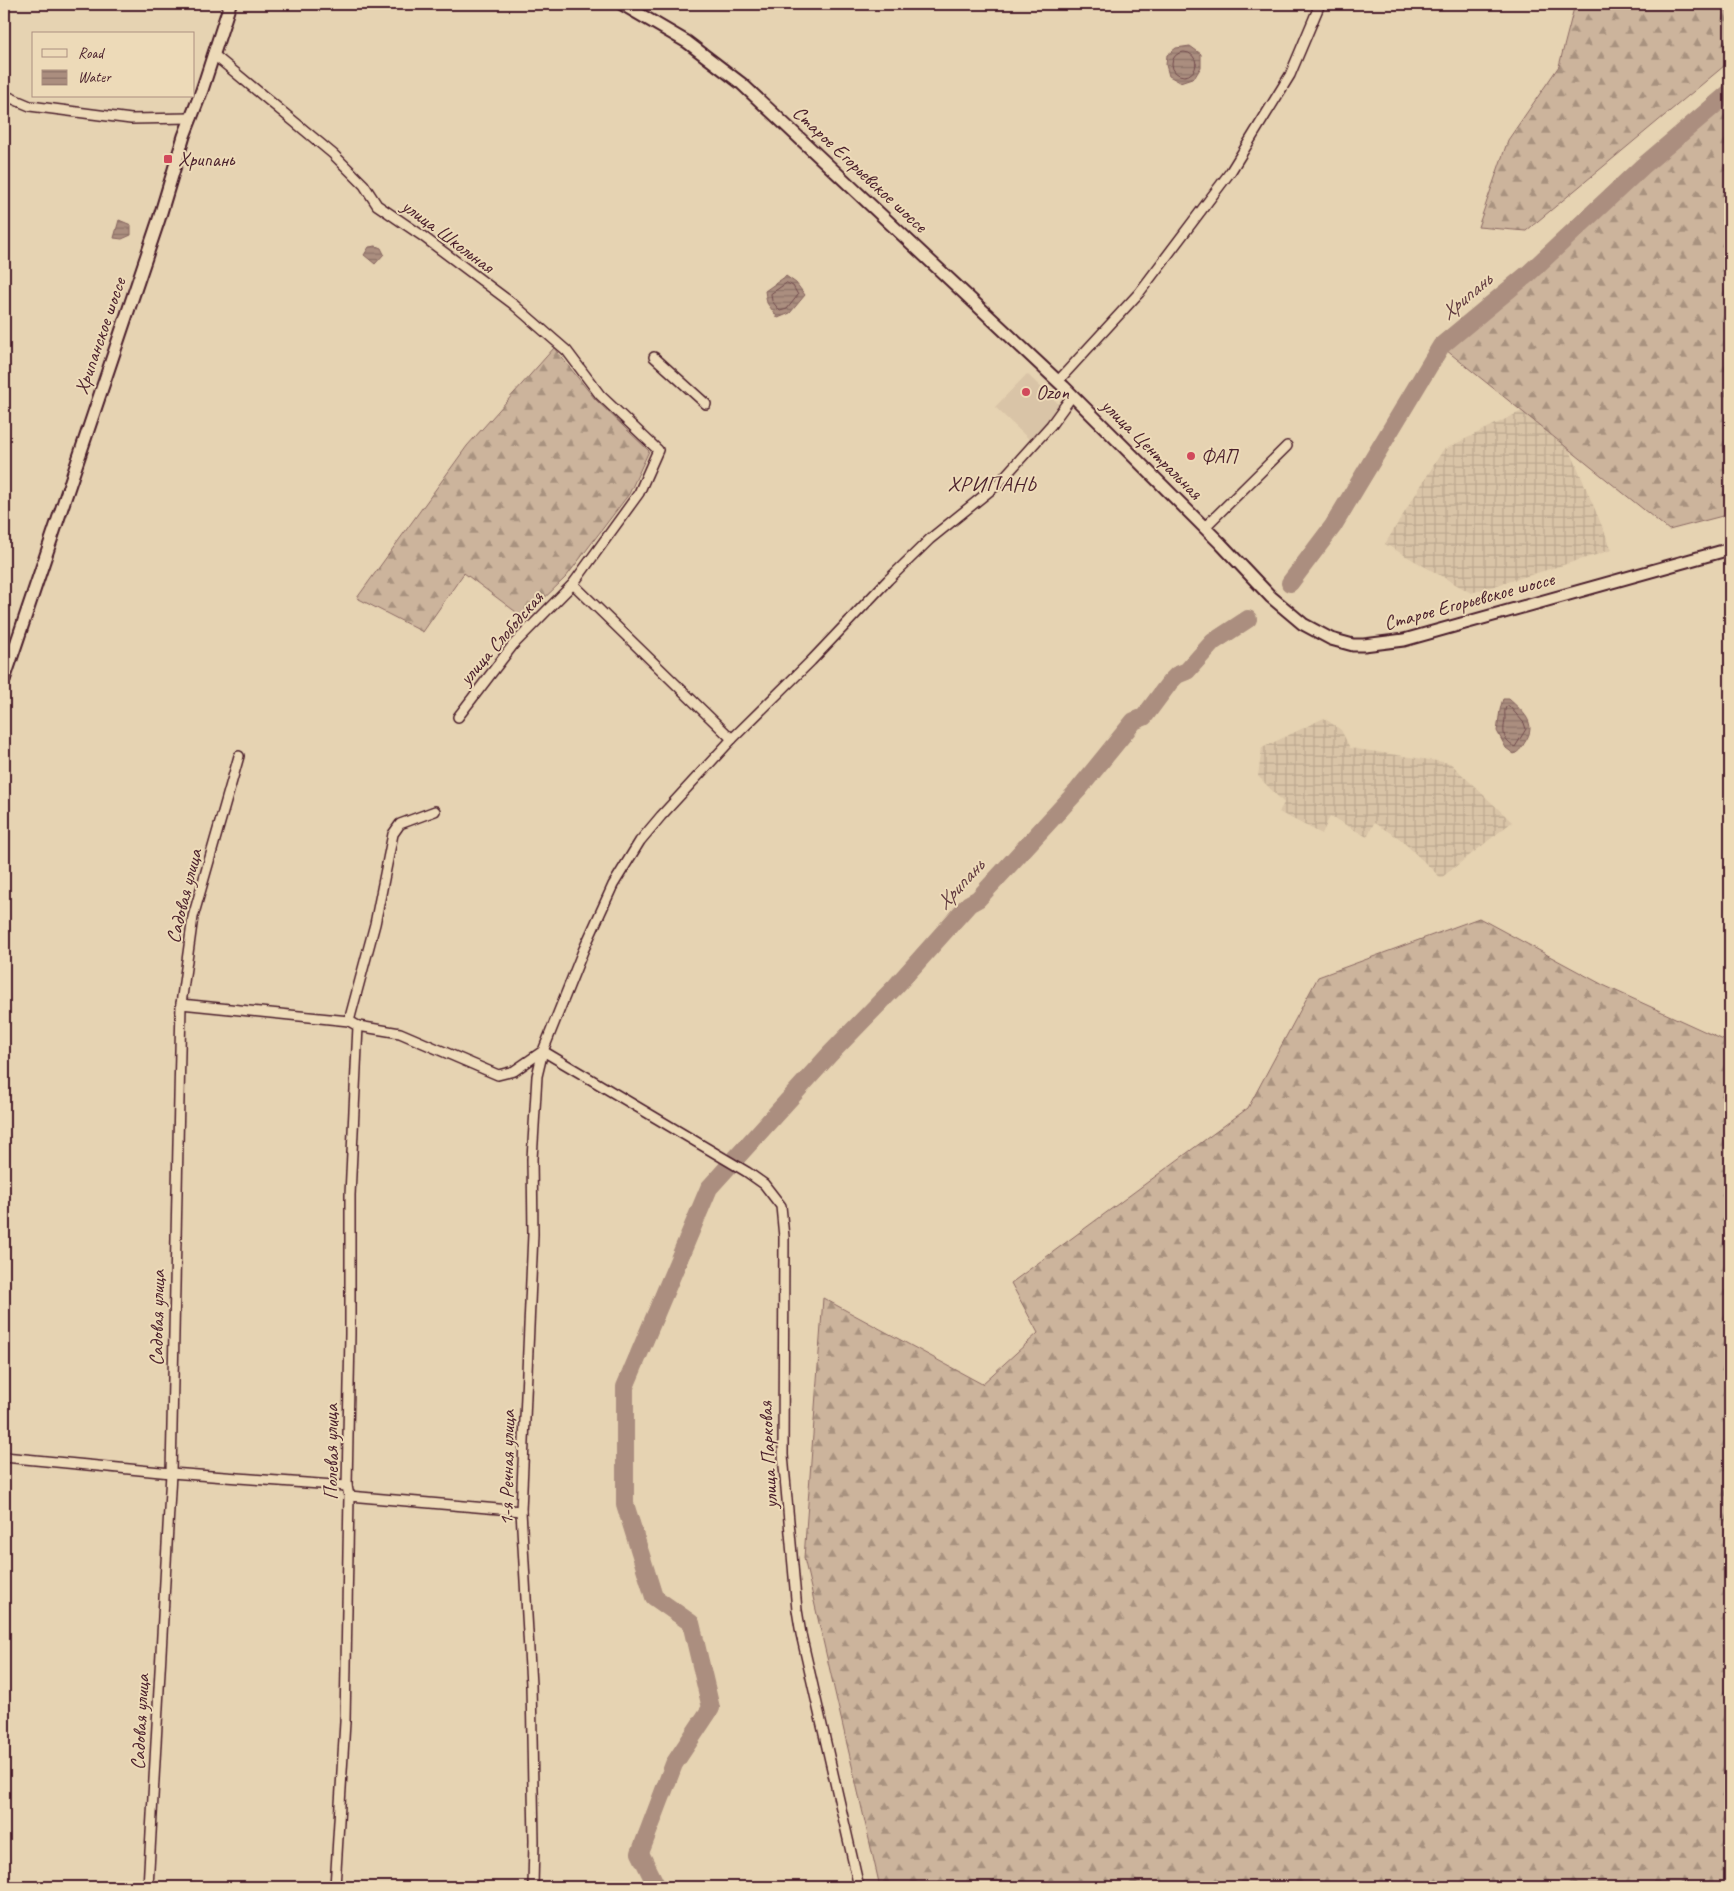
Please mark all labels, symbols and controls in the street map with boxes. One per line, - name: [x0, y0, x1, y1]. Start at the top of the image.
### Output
- legend: [32, 32, 195, 98]
- text: Road: [78, 44, 105, 63]
- text: Water: [78, 68, 112, 87]
- street label: Старое Егорьевское шоссе: [787, 100, 934, 239]
- place label: Хрипань: [178, 147, 236, 172]
- marker: Хрипань: [162, 153, 174, 165]
- street label: улица Школьная: [396, 193, 501, 280]
- water label: Хрипань: [1435, 266, 1499, 325]
- street label: Хрипанское шоссе: [68, 273, 132, 397]
- place label: Ozon: [1036, 380, 1070, 405]
- marker: Ozon: [1020, 386, 1032, 398]
- street label: улица Центральная: [1095, 392, 1208, 505]
- place label: ФАП: [1201, 444, 1239, 469]
- marker: ФАП: [1185, 450, 1197, 462]
- district label: ХРИПАНЬ: [948, 470, 1037, 498]
- street label: Старое Егорьевское шоссе: [1381, 566, 1558, 636]
- street label: улица Слободская: [453, 585, 549, 691]
- street label: Садовая улица: [160, 845, 208, 946]
- water label: Хрипань: [930, 852, 991, 915]
- street label: Садовая улица: [144, 1269, 170, 1366]
- street label: улица Парковая: [753, 1400, 783, 1510]
- street label: Полевая улица: [319, 1403, 344, 1500]
- street label: 1-я Речная улица: [493, 1409, 521, 1526]
- street label: Садовая улица: [125, 1672, 155, 1771]

